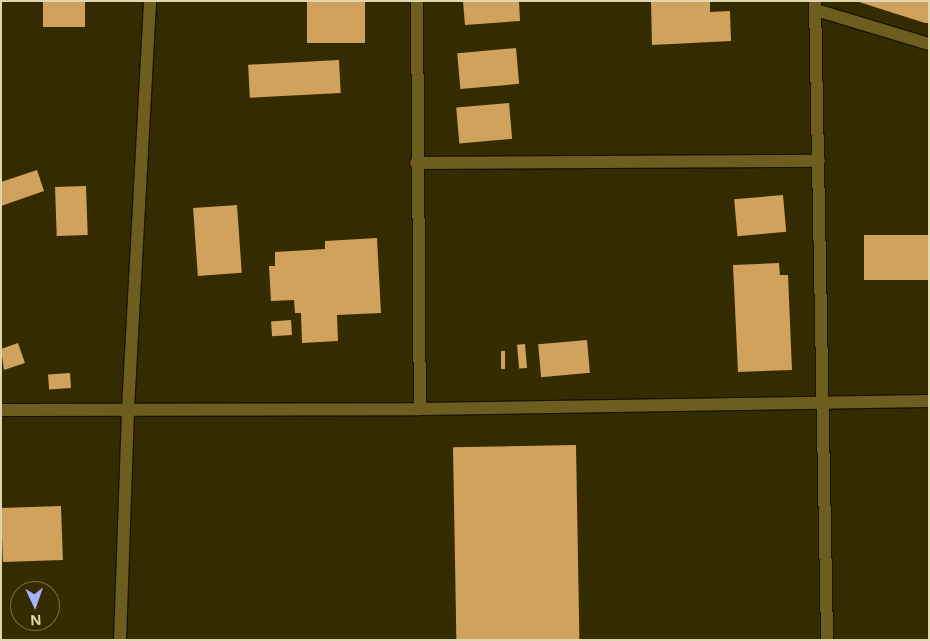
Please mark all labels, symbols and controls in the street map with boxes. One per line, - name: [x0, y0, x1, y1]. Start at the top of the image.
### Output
- north arrow: [10, 581, 60, 631]
- text: N: [30, 611, 42, 630]

